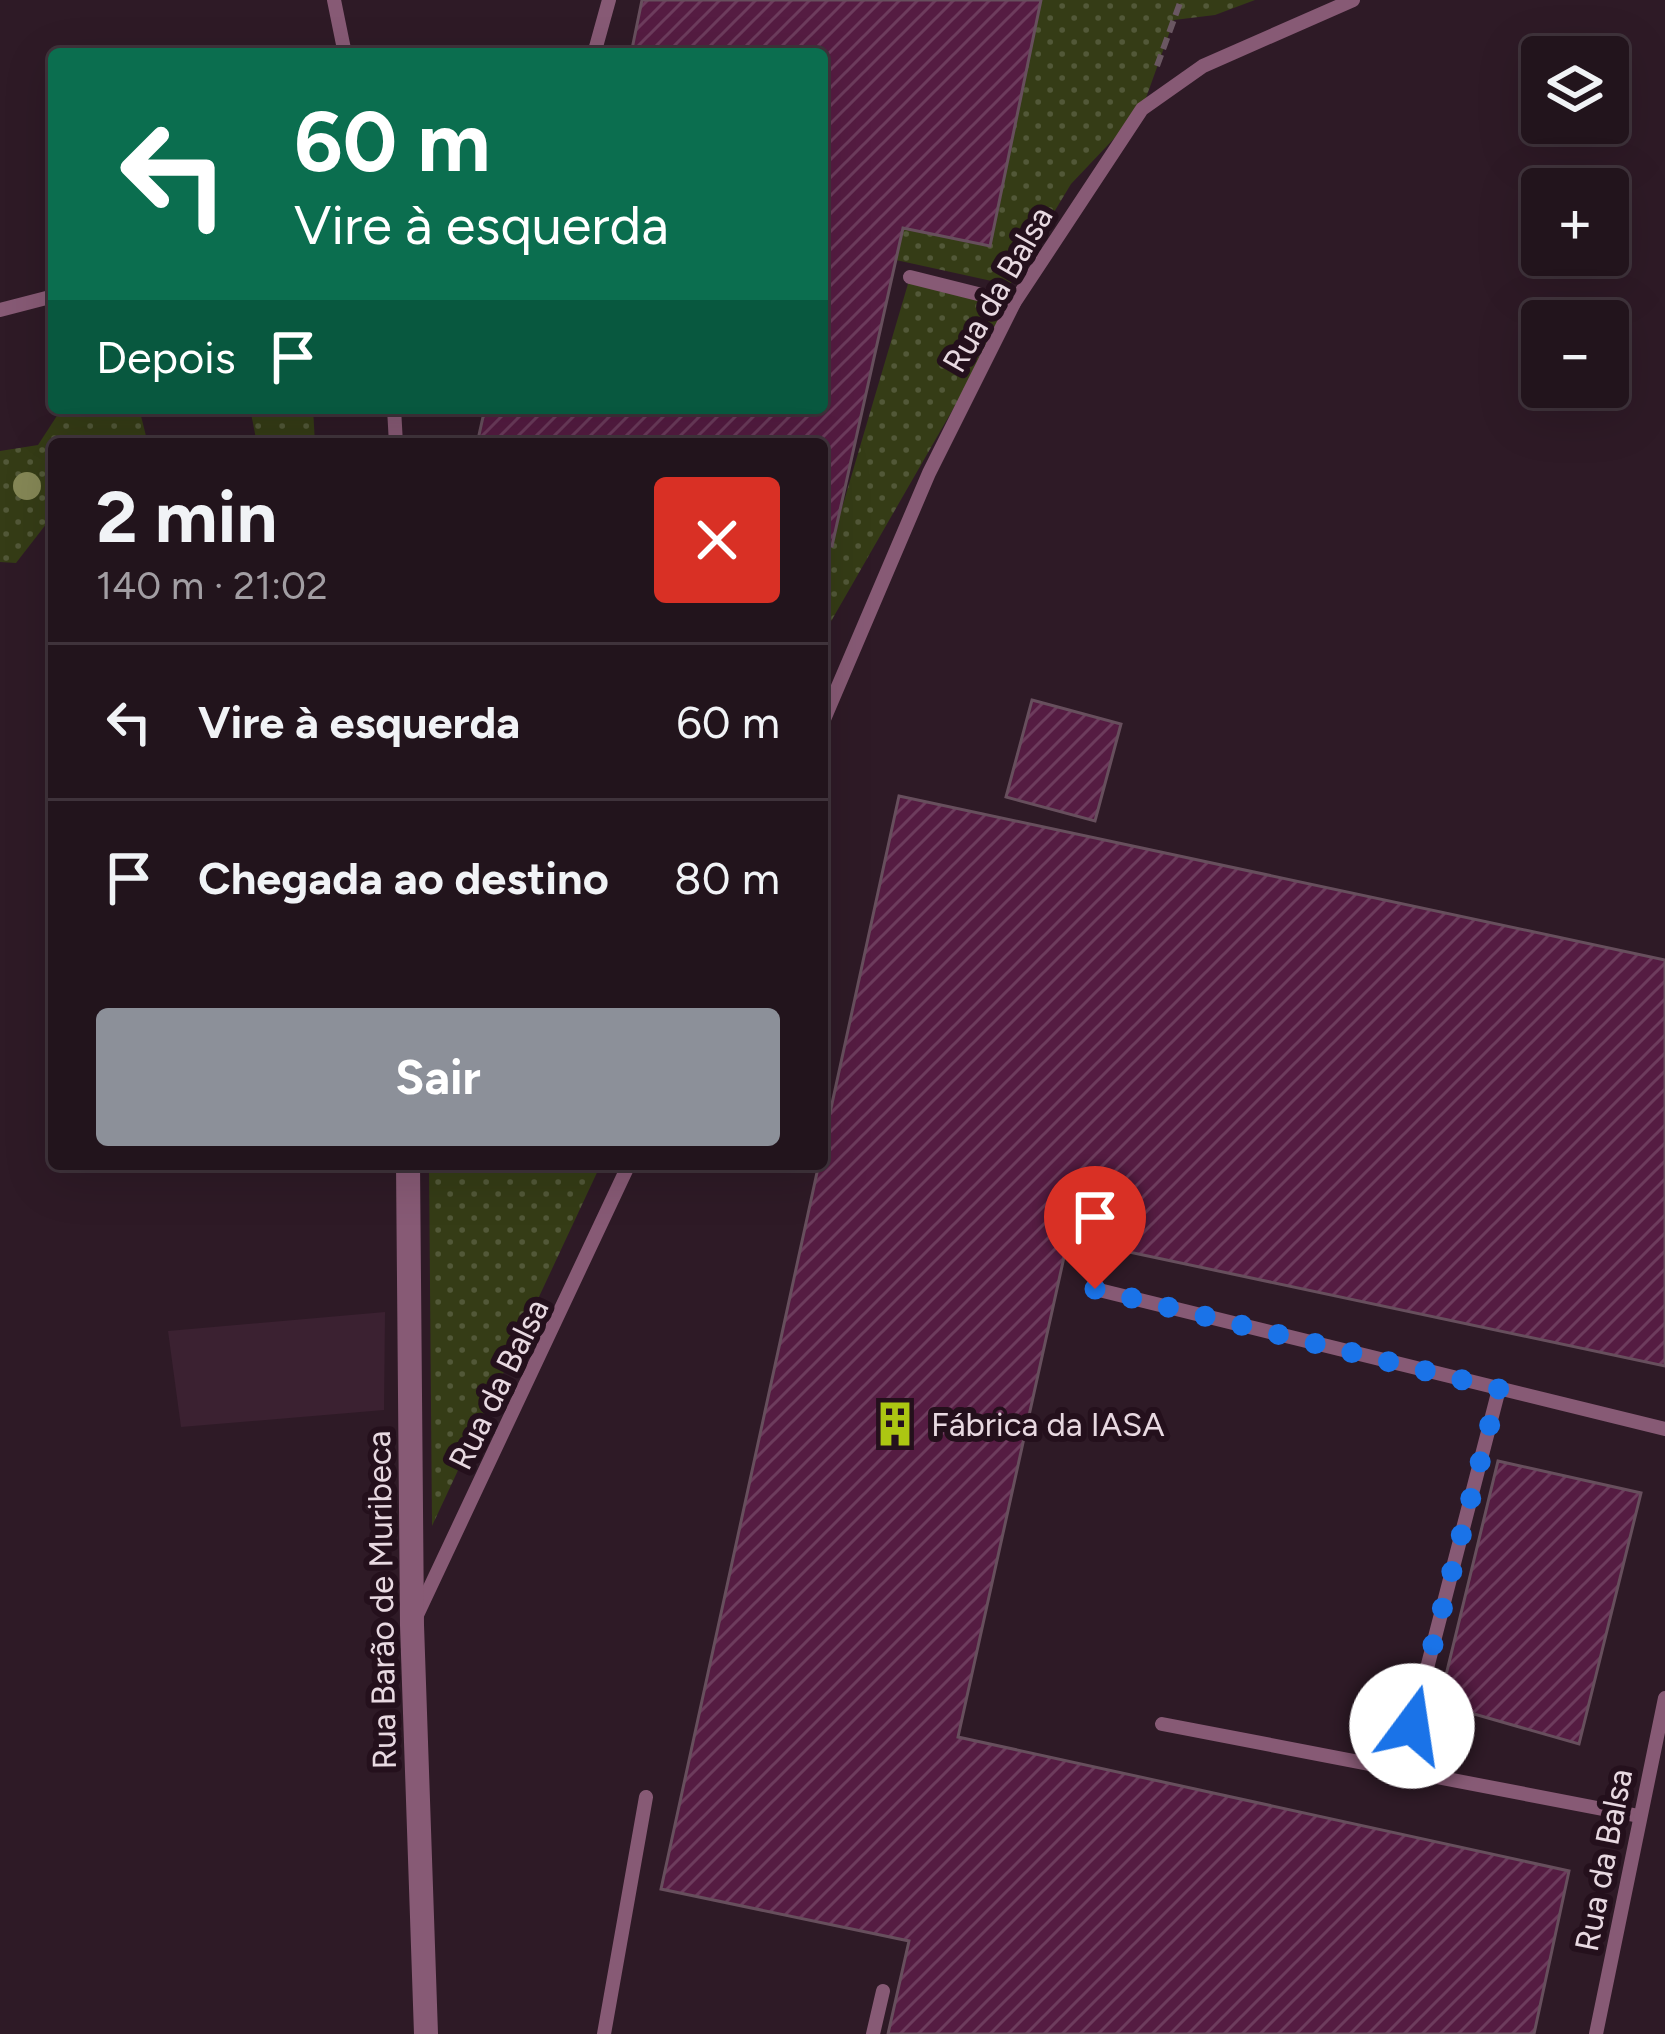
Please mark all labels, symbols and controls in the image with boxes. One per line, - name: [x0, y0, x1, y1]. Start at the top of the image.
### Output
- map controls: [1521, 36, 1629, 408]
- button: layers: [1521, 36, 1629, 144]
- text: 60 m: [294, 91, 490, 192]
- icon: left: [96, 96, 252, 252]
- button: +: [1521, 168, 1629, 276]
- text: Vire à esquerda: [294, 193, 669, 258]
- street label: Rua da Balsa: [934, 199, 1061, 379]
- button: −: [1521, 300, 1629, 408]
- icon: arrive: [260, 324, 326, 390]
- text: Depois: [96, 330, 236, 384]
- text: 2 min: [96, 474, 277, 560]
- button: close: [654, 477, 780, 603]
- text: 140 m · 21:02: [96, 562, 328, 609]
- icon: left: [96, 689, 162, 755]
- text: Vire à esquerda: [198, 695, 520, 749]
- text: 60 m: [676, 695, 780, 749]
- icon: arrive: [96, 845, 162, 911]
- text: Chegada ao destino: [198, 851, 609, 905]
- text: 80 m: [674, 851, 780, 905]
- button: Sair: [96, 1008, 780, 1146]
- pin: [1044, 1166, 1146, 1289]
- icon: arrive: [1062, 1184, 1128, 1250]
- street label: Rua da Balsa: [440, 1293, 556, 1476]
- building icon: Fábrica da IASA: [870, 1399, 920, 1449]
- place label: Fábrica da IASA: [931, 1405, 1165, 1444]
- street label: Rua Barão de Muribeca: [359, 1430, 404, 1770]
- position arrow: [1349, 1663, 1475, 1789]
- street label: Rua da Balsa: [1567, 1766, 1640, 1955]

